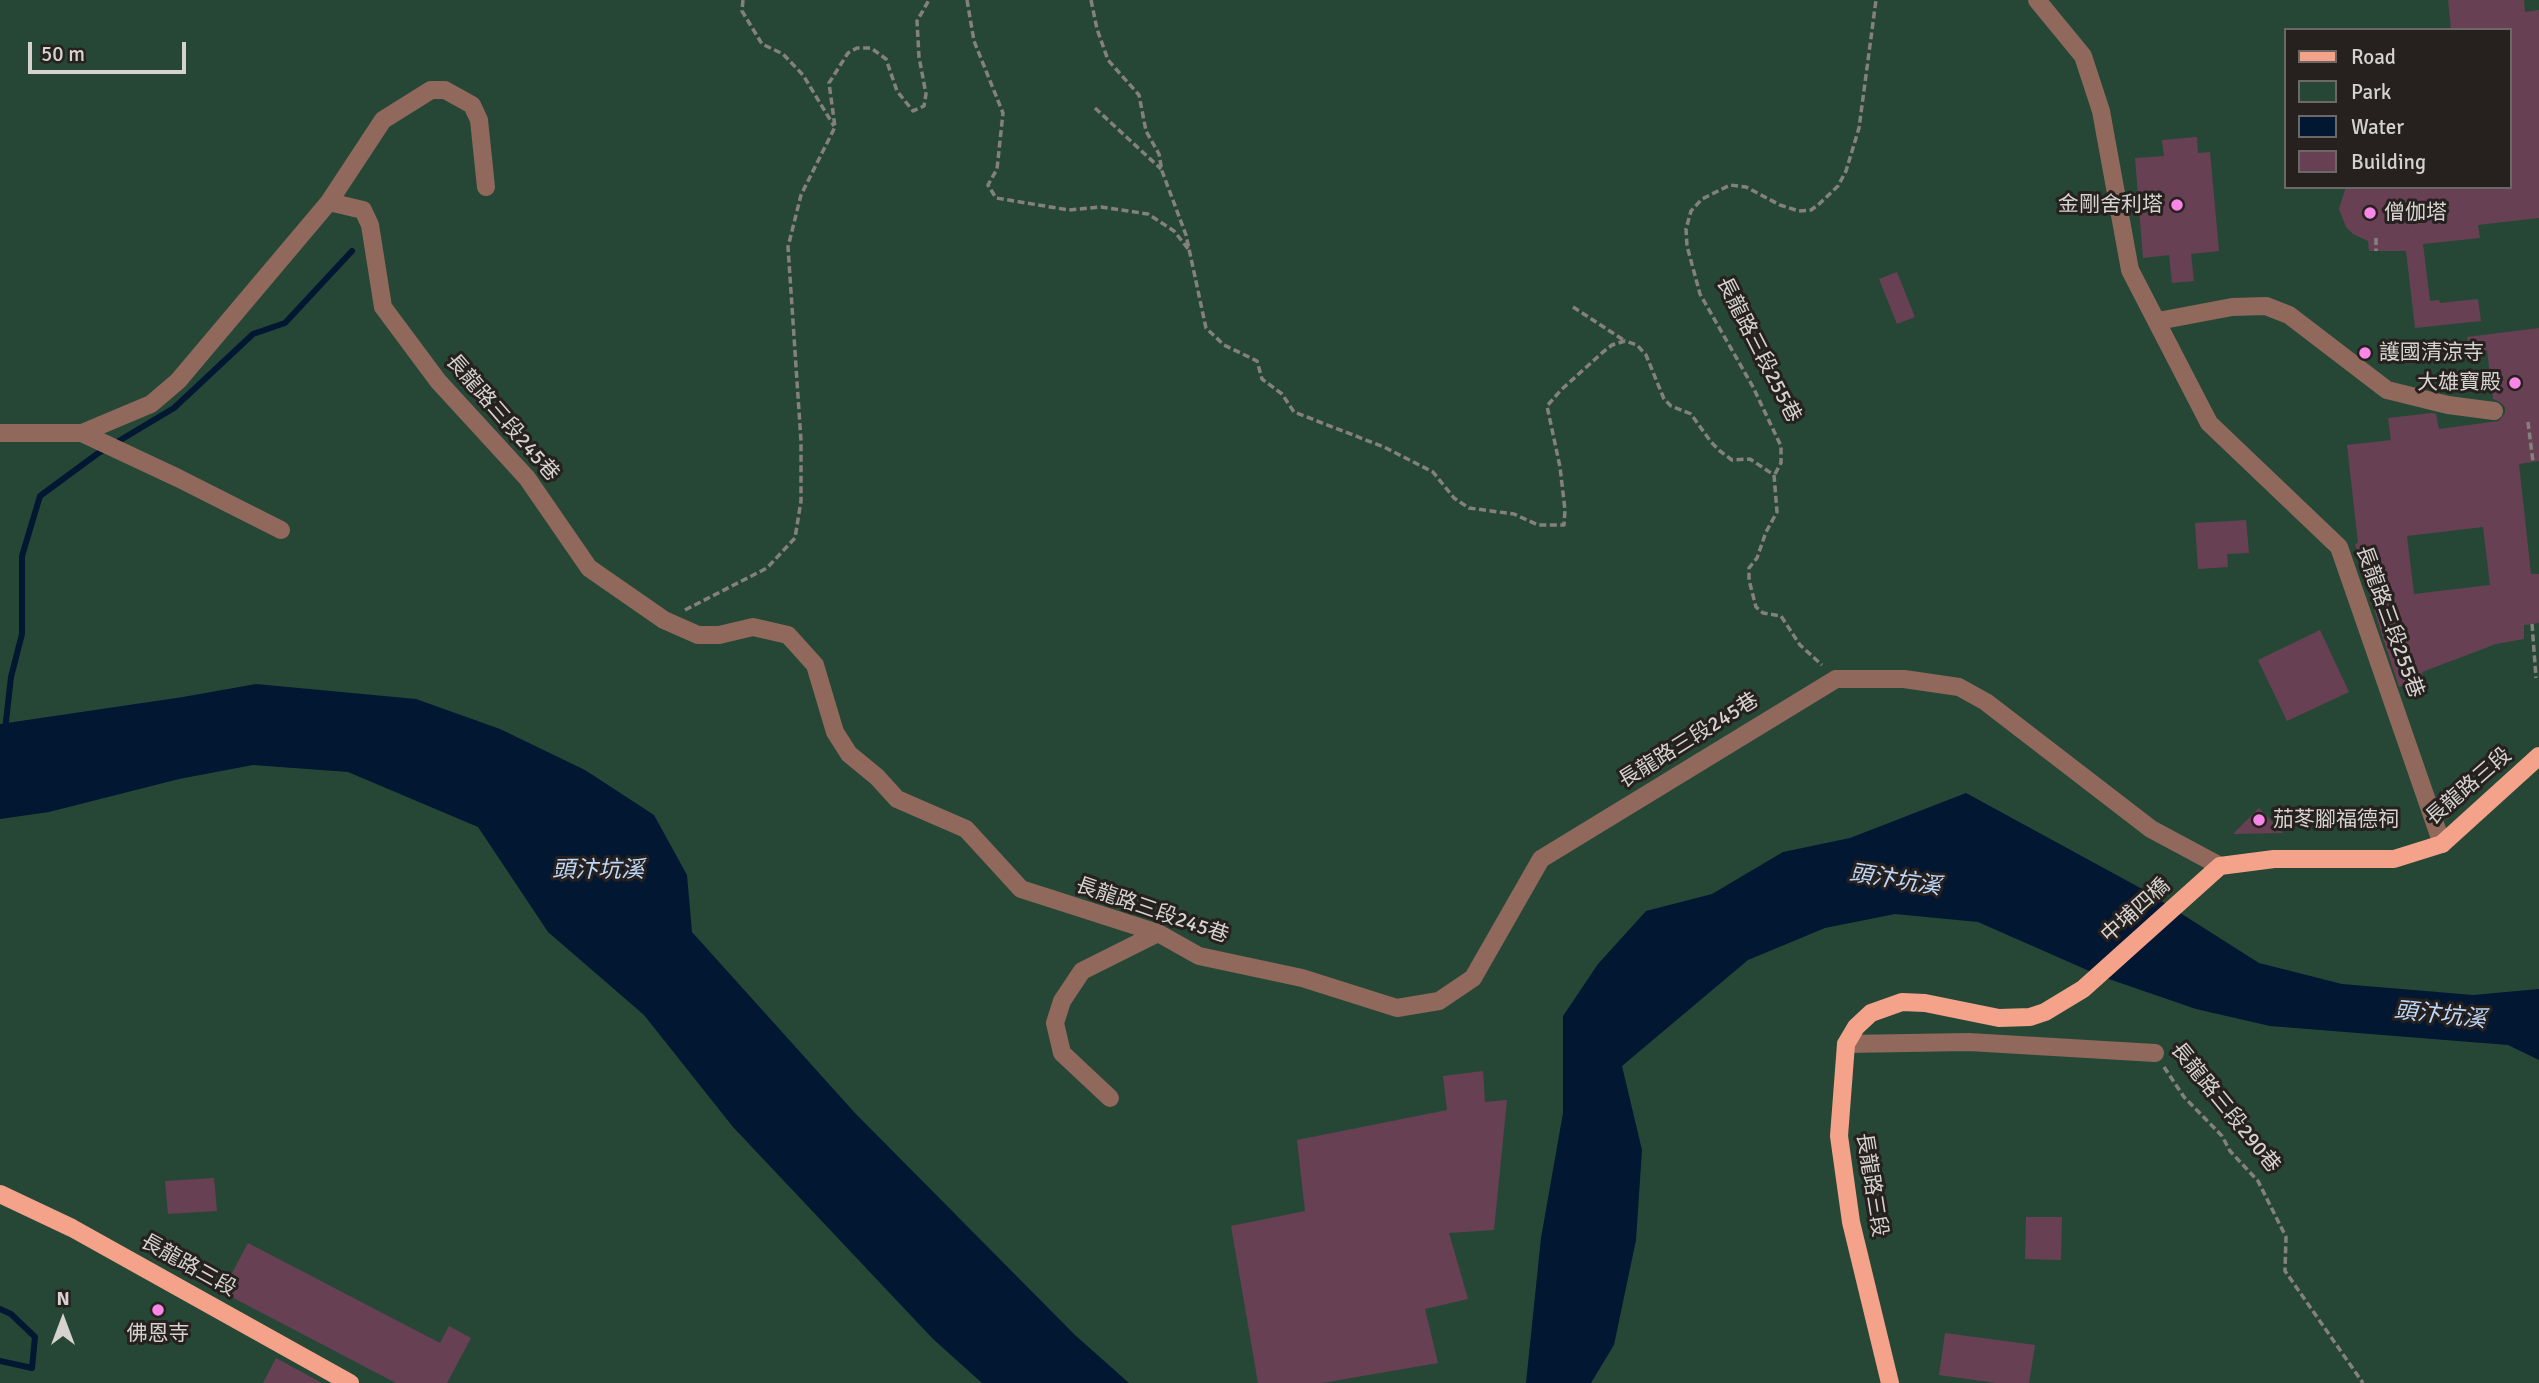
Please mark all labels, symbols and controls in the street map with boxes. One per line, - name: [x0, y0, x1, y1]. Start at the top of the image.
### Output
- scale bar: [32, 28, 189, 72]
- legend: [2284, 28, 2511, 189]
- text: 50 m: [41, 41, 85, 67]
- text: Road: [2351, 44, 2396, 70]
- text: Park: [2351, 79, 2391, 105]
- text: Water: [2351, 114, 2404, 140]
- text: Building: [2351, 149, 2426, 175]
- place label: 金剛舍利塔: [2058, 192, 2163, 218]
- marker: 金剛舍利塔: [2169, 197, 2185, 213]
- place label: 僧伽塔: [2384, 200, 2447, 226]
- marker: 僧伽塔: [2362, 205, 2378, 221]
- street label: 長龍路三段255巷: [1710, 273, 1806, 427]
- place label: 護國清涼寺: [2379, 340, 2484, 366]
- marker: 護國清涼寺: [2357, 345, 2373, 361]
- street label: 長龍路三段245巷: [440, 349, 564, 487]
- place label: 大雄寶殿: [2417, 370, 2501, 396]
- marker: 大雄寶殿: [2507, 375, 2523, 391]
- street label: 長龍路三段255巷: [2350, 543, 2428, 701]
- street label: 長龍路三段245巷: [1614, 688, 1764, 794]
- street label: 長龍路三段: [2421, 743, 2517, 831]
- place label: 茄苳腳福德祠: [2273, 807, 2399, 833]
- marker: 茄苳腳福德祠: [2251, 812, 2267, 828]
- water label: 頭汴坑溪: [552, 857, 644, 885]
- water label: 頭汴坑溪: [1847, 860, 1943, 902]
- street label: 長龍路三段245巷: [1072, 873, 1232, 949]
- street label: 中埔四橋: [2096, 874, 2176, 948]
- water label: 頭汴坑溪: [2393, 997, 2487, 1035]
- street label: 長龍路三段290巷: [2165, 1038, 2285, 1178]
- street label: 長龍路三段: [1850, 1131, 1892, 1239]
- street label: 長龍路三段: [136, 1230, 240, 1302]
- north arrow: [28, 1285, 98, 1355]
- text: N: [56, 1287, 70, 1311]
- marker: 佛恩寺: [150, 1302, 166, 1318]
- place label: 佛恩寺: [127, 1321, 189, 1347]

